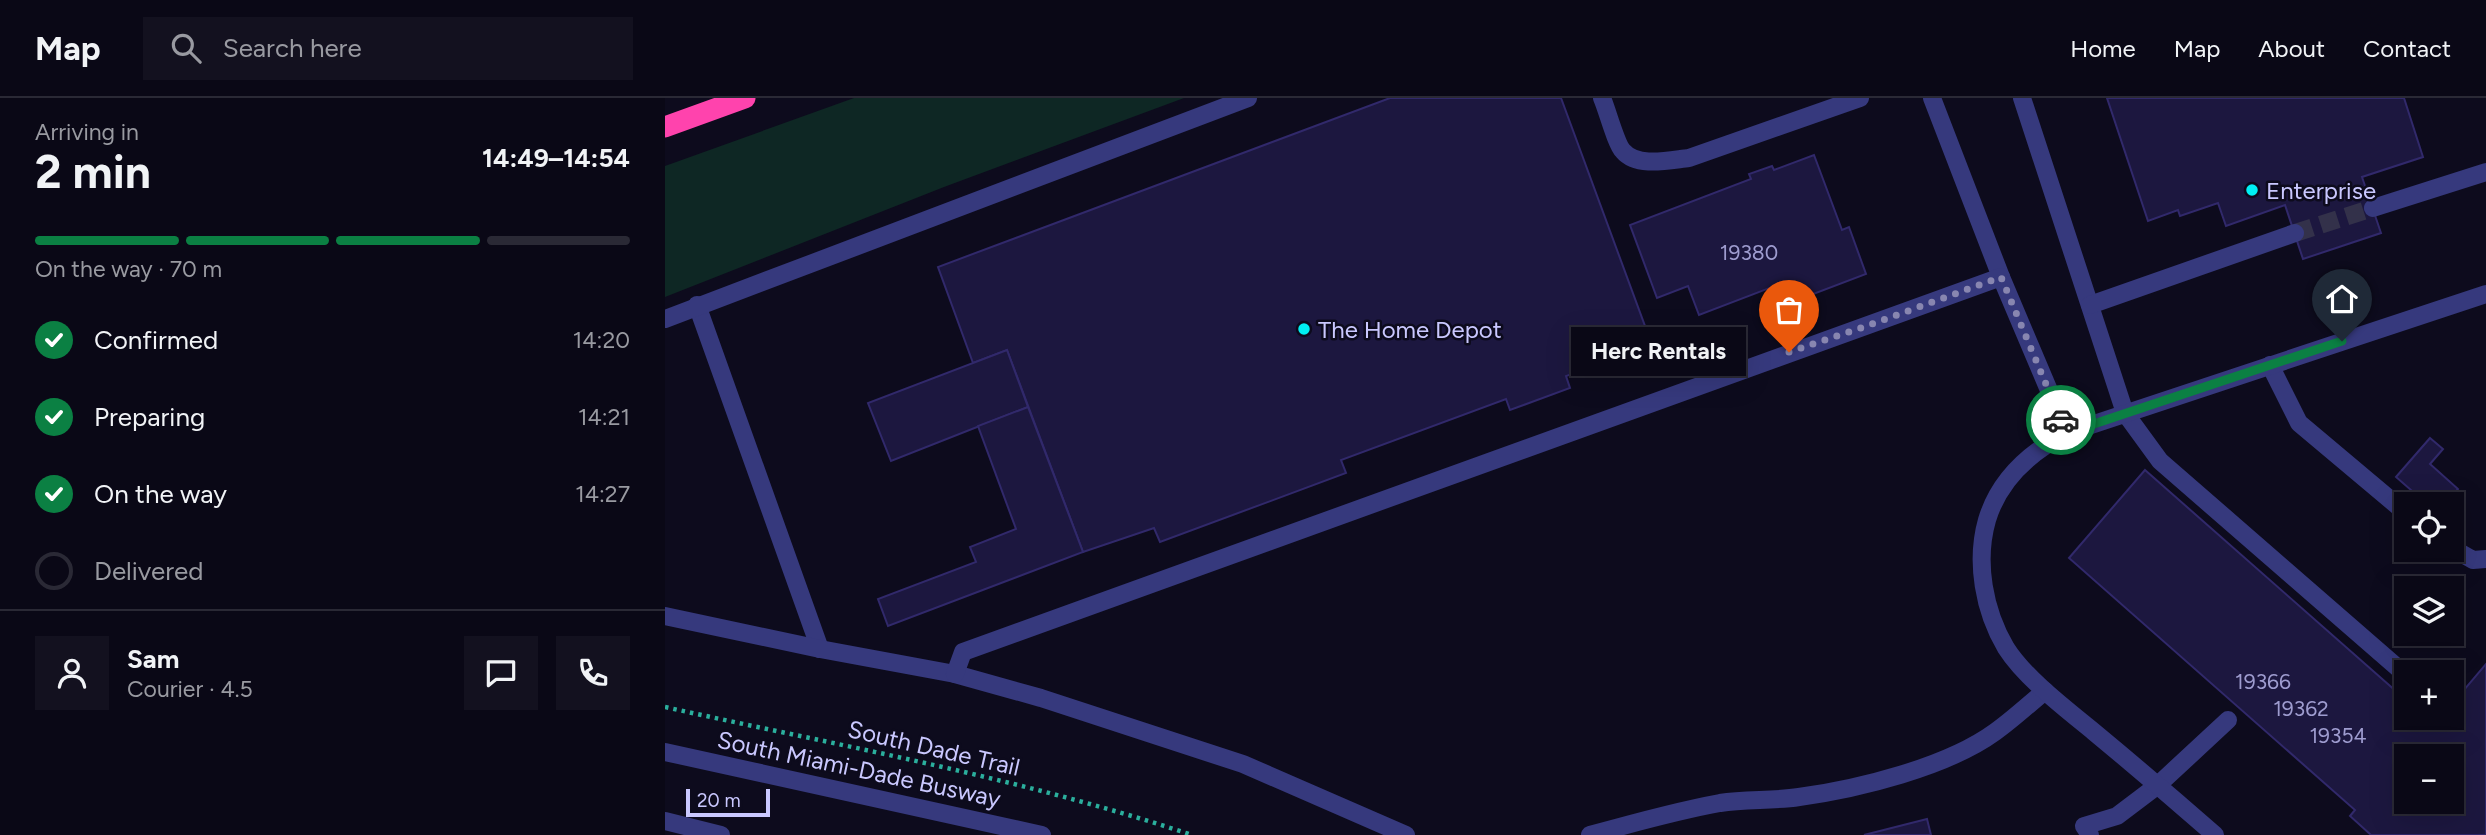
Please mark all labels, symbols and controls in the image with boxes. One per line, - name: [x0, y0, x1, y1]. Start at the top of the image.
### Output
- search box: [143, 17, 633, 80]
- text: Map: [35, 29, 101, 68]
- icon: search: [167, 29, 205, 67]
- text: Search here: [223, 32, 362, 64]
- text: Home: [2070, 34, 2136, 63]
- text: Map: [2174, 34, 2220, 63]
- text: About: [2258, 34, 2325, 63]
- text: Contact: [2363, 34, 2451, 63]
- text: Arriving in: [35, 118, 139, 146]
- text: 14:49–14:54: [482, 142, 630, 174]
- text: 2 min: [35, 144, 151, 200]
- place label: Enterprise: [2266, 176, 2376, 205]
- marker: Enterprise: [2244, 182, 2260, 198]
- house number: 19380: [1720, 240, 1778, 265]
- text: On the way · 70 m: [35, 255, 222, 283]
- pin: [2312, 269, 2372, 341]
- pin: [1759, 280, 1819, 352]
- icon: home: [2323, 280, 2361, 318]
- icon: bag: [1770, 291, 1808, 329]
- place label: The Home Depot: [1318, 315, 1502, 344]
- icon: check: [35, 321, 73, 359]
- marker: The Home Depot: [1296, 321, 1312, 337]
- text: Confirmed: [94, 324, 218, 356]
- text: 14:20: [573, 326, 630, 354]
- callout: Herc Rentals: [1572, 328, 1747, 376]
- text: Herc Rentals: [1591, 337, 1726, 365]
- courier: [2026, 385, 2096, 455]
- icon: check: [35, 398, 73, 436]
- text: Preparing: [94, 401, 205, 433]
- icon: car: [2042, 401, 2080, 439]
- text: 14:21: [578, 403, 630, 431]
- icon: check: [35, 475, 73, 513]
- text: On the way: [94, 478, 227, 510]
- text: 14:27: [575, 480, 630, 508]
- map controls: [2394, 492, 2464, 814]
- button: locate: [2394, 492, 2464, 562]
- text: Delivered: [94, 555, 203, 587]
- button: layers: [2394, 576, 2464, 646]
- button: person: [35, 636, 109, 710]
- button: chat: [464, 636, 538, 710]
- button: phone: [556, 636, 630, 710]
- text: Sam: [127, 643, 179, 675]
- button: +: [2394, 660, 2464, 730]
- house number: 19366: [2235, 669, 2291, 694]
- text: Courier · 4.5: [127, 675, 253, 703]
- house number: 19362: [2273, 696, 2329, 721]
- street label: South Dade Trail: [845, 714, 1023, 782]
- house number: 19354: [2309, 723, 2367, 748]
- street label: South Miami-Dade Busway: [715, 725, 1004, 813]
- button: −: [2394, 744, 2464, 814]
- scale bar: [686, 786, 770, 818]
- text: 20 m: [697, 789, 741, 812]

